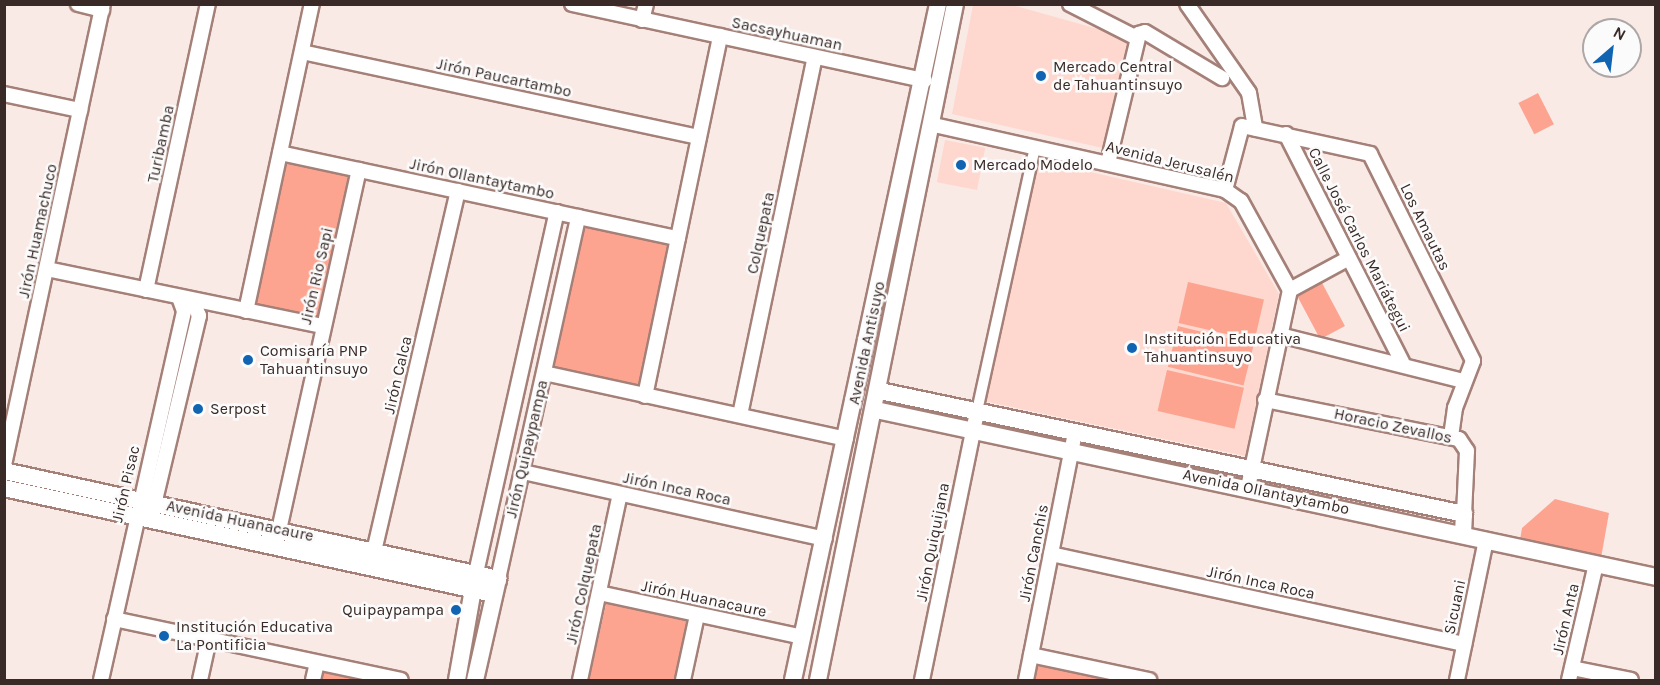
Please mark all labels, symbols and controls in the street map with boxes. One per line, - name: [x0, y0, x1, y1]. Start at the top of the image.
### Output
- street label: Sacsayhuaman: [730, 13, 844, 55]
- north arrow: [1582, 18, 1642, 78]
- text: N: [1610, 22, 1629, 45]
- street label: Jirón Paucartambo: [435, 54, 573, 102]
- place label: Mercado Central de Tahuantinsuyo: [1053, 57, 1182, 95]
- marker: Mercado Central de Tahuantinsuyo: [1034, 69, 1048, 83]
- street label: Turibamba: [143, 104, 179, 184]
- street label: Avenida Jerusalén: [1104, 137, 1236, 187]
- street label: Calle José Carlos Mariátegui: [1304, 145, 1414, 335]
- street label: Jirón Ollantaytambo: [408, 154, 556, 204]
- place label: Mercado Modelo: [973, 155, 1093, 175]
- marker: Mercado Modelo: [954, 158, 968, 172]
- street label: Jirón Huamachuco: [14, 162, 62, 300]
- street label: Los Amautas: [1396, 180, 1454, 274]
- street label: Colquepata: [743, 190, 779, 276]
- street label: Jirón Rio Sapi: [297, 226, 337, 326]
- street label: Avenida Antisuyo: [845, 280, 889, 406]
- place label: Institución Educativa Tahuantinsuyo: [1144, 329, 1301, 367]
- street label: Jirón Calca: [380, 334, 416, 416]
- place label: Comisaría PNP Tahuantinsuyo: [260, 341, 368, 379]
- marker: Institución Educativa Tahuantinsuyo: [1125, 341, 1139, 355]
- marker: Comisaría PNP Tahuantinsuyo: [241, 353, 255, 367]
- street label: Jirón Quipaypampa: [502, 378, 552, 520]
- place label: Serpost: [210, 399, 266, 419]
- marker: Serpost: [191, 402, 205, 416]
- street label: Horacio Zevallos: [1332, 404, 1454, 448]
- street label: Jirón Pisac: [108, 444, 144, 524]
- street label: Avenida Ollantaytambo: [1181, 465, 1351, 519]
- street label: Jirón Inca Roca: [621, 468, 733, 510]
- street label: Jirón Quiquijana: [912, 481, 954, 603]
- street label: Avenida Huanacaure: [165, 496, 315, 546]
- street label: Jirón Canchis: [1015, 503, 1053, 603]
- street label: Jirón Colquepata: [562, 522, 606, 646]
- street label: Jirón Inca Roca: [1205, 562, 1317, 604]
- street label: Jirón Huanacaure: [640, 576, 768, 622]
- street label: Sicuani: [1440, 578, 1470, 636]
- street label: Jirón Anta: [1548, 581, 1584, 657]
- place label: Quipaypampa: [342, 600, 444, 620]
- marker: Quipaypampa: [449, 603, 463, 617]
- place label: Institución Educativa La Pontificia: [176, 617, 333, 655]
- marker: Institución Educativa La Pontificia: [157, 629, 171, 643]

